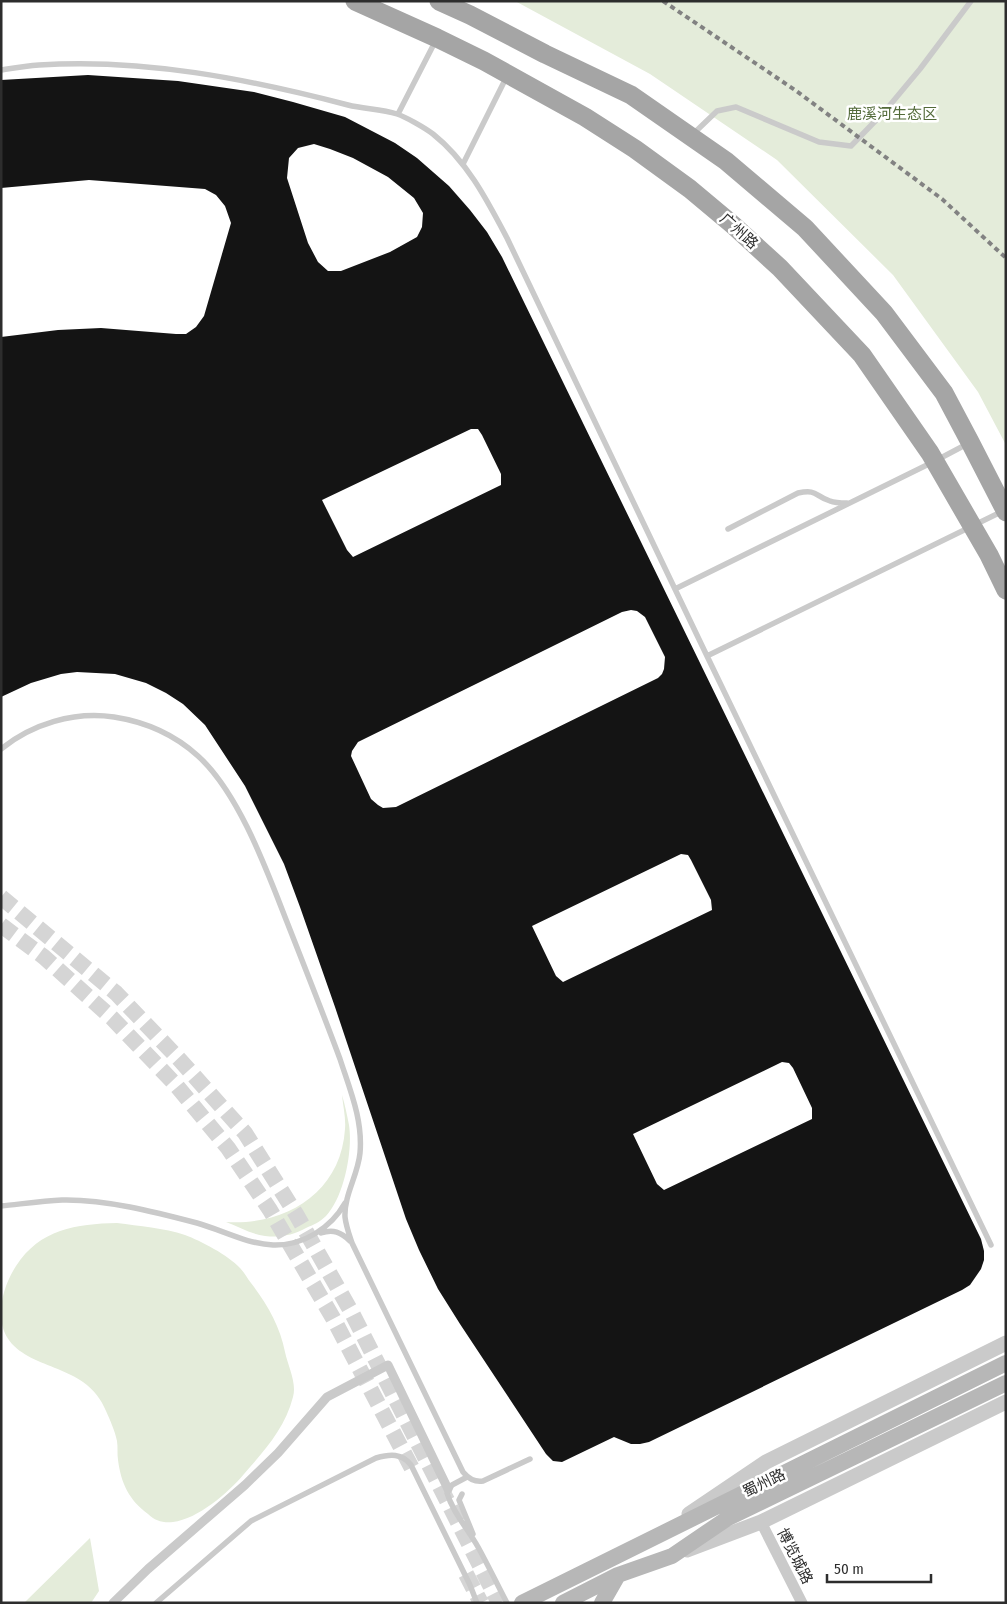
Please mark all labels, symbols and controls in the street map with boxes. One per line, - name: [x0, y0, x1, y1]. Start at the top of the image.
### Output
- park label: 鹿溪河生态区: [847, 105, 937, 123]
- street label: 广州路: [716, 209, 762, 253]
- street label: 蜀州路: [740, 1465, 788, 1501]
- street label: 博览城路: [773, 1525, 817, 1587]
- scale bar: [827, 1552, 931, 1584]
- text: 50 m: [834, 1560, 864, 1578]

